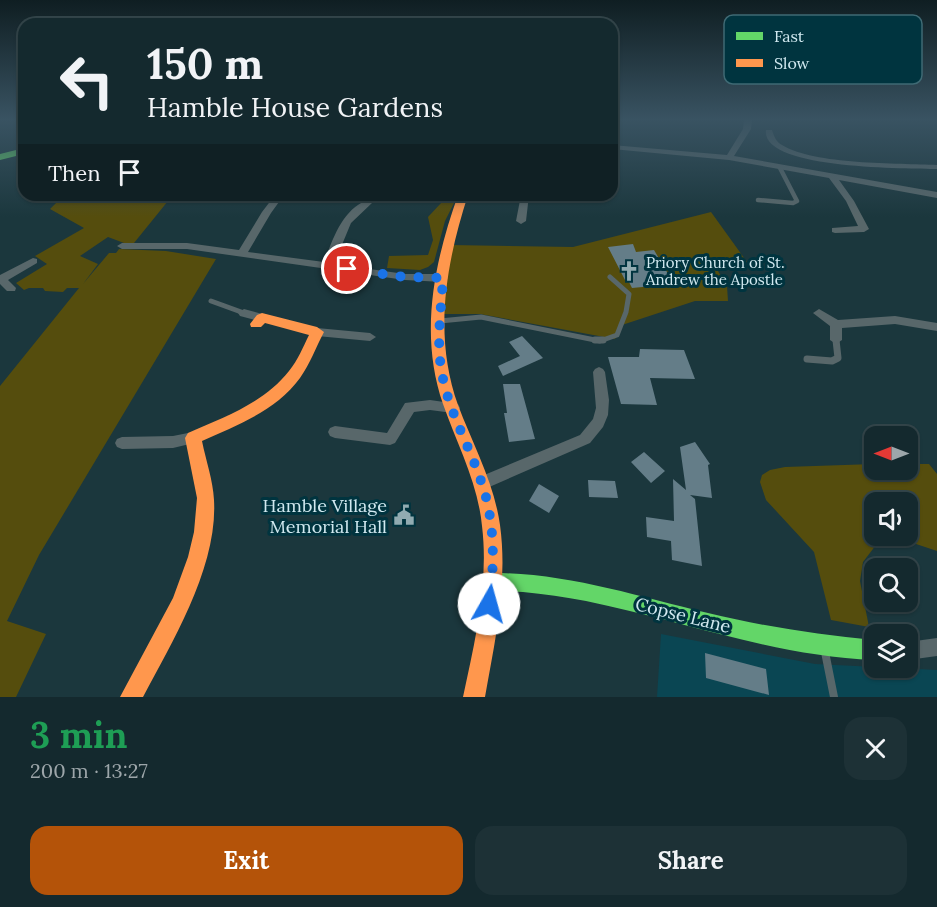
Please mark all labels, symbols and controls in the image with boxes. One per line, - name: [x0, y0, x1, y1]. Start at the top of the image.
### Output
- legend: [724, 15, 922, 84]
- text: Fast: [774, 26, 805, 46]
- text: 150 m: [147, 37, 263, 91]
- icon: left: [48, 42, 126, 120]
- text: Slow: [774, 53, 810, 73]
- text: Hamble House Gardens: [147, 90, 443, 124]
- icon: arrive: [113, 156, 146, 189]
- text: Then: [48, 159, 101, 187]
- pin: [321, 243, 372, 294]
- icon: arrive: [330, 252, 363, 285]
- place label: Priory Church of St. Andrew the Apostle: [645, 253, 785, 289]
- church icon: Priory Church of St. Andrew the Apostle: [617, 259, 641, 283]
- north arrow: [864, 426, 918, 480]
- map controls: [864, 426, 918, 678]
- button: sound: [864, 492, 918, 546]
- place label: Hamble Village Memorial Hall: [263, 494, 387, 538]
- public building icon: Hamble Village Memorial Hall: [392, 503, 416, 527]
- button: search: [864, 558, 918, 612]
- position arrow: [457, 572, 521, 636]
- street label: Copse Lane: [633, 592, 733, 638]
- button: layers: [864, 624, 918, 678]
- text: 3 min: [30, 712, 128, 758]
- button: close: [844, 717, 907, 780]
- text: 200 m · 13:27: [30, 758, 148, 783]
- button: Exit: [30, 826, 463, 895]
- button: Share: [475, 826, 907, 895]

